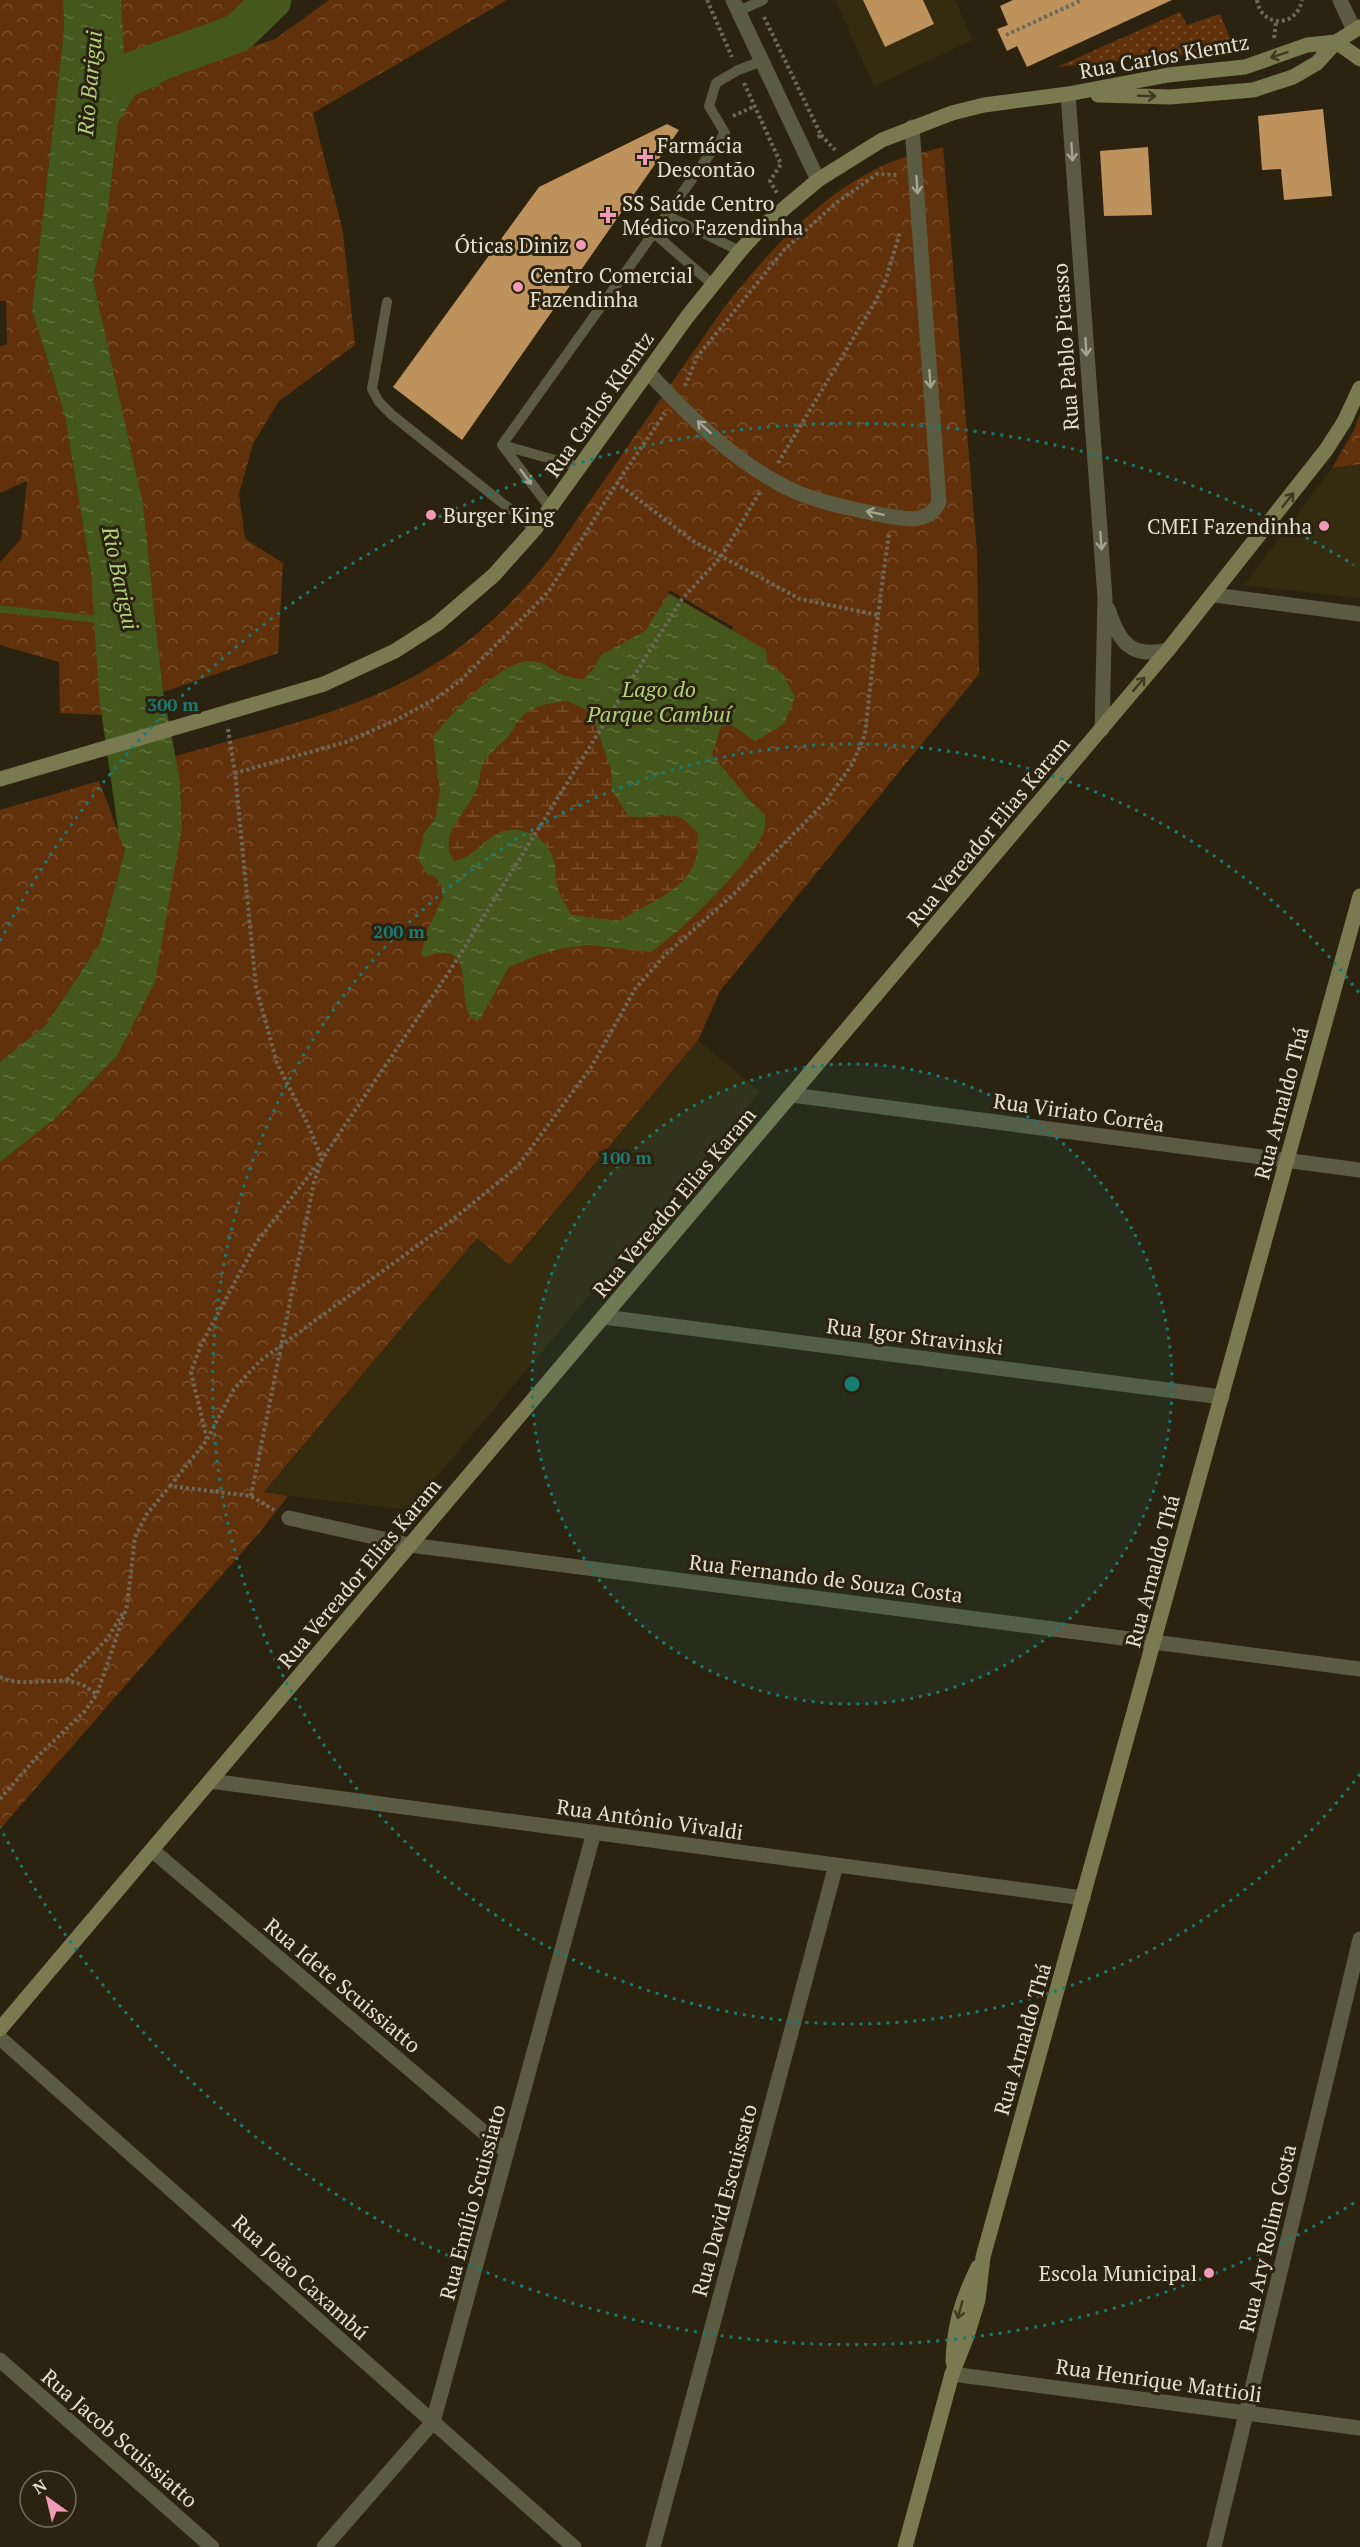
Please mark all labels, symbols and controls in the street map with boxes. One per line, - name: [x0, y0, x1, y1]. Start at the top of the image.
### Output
- street label: Rua Carlos Klemtz: [1077, 27, 1251, 85]
- water label: Rio Barigui: [70, 30, 108, 137]
- one-way arrow: [1270, 51, 1289, 62]
- one-way arrow: [1137, 91, 1157, 102]
- place label: Farmácia Descontão: [657, 131, 755, 183]
- one-way arrow: [1067, 142, 1078, 162]
- marker: Farmácia Descontão: [638, 150, 652, 164]
- one-way arrow: [912, 174, 923, 194]
- place label: SS Saúde Centro Médico Fazendinha: [622, 189, 804, 241]
- marker: SS Saúde Centro Médico Fazendinha: [599, 206, 617, 224]
- place label: Óticas Diniz: [455, 231, 569, 259]
- marker: Óticas Diniz: [574, 238, 588, 252]
- place label: Centro Comercial Fazendinha: [530, 261, 693, 313]
- street label: Rua Pablo Picasso: [1045, 262, 1085, 432]
- marker: Centro Comercial Fazendinha: [511, 280, 525, 294]
- street label: Rua Carlos Klemtz: [538, 325, 660, 483]
- one-way arrow: [1081, 336, 1092, 356]
- one-way arrow: [925, 369, 936, 389]
- one-way arrow: [696, 420, 711, 434]
- one-way arrow: [520, 469, 533, 485]
- one-way arrow: [1281, 492, 1294, 508]
- place label: Burger King: [443, 501, 555, 529]
- one-way arrow: [866, 507, 885, 518]
- marker: Burger King: [424, 508, 438, 522]
- place label: CMEI Fazendinha: [1147, 512, 1312, 540]
- marker: CMEI Fazendinha: [1317, 519, 1331, 533]
- water label: Rio Barigui: [96, 523, 146, 632]
- one-way arrow: [1095, 531, 1106, 551]
- water label: Lago do Parque Cambuí: [586, 674, 734, 728]
- one-way arrow: [1133, 676, 1146, 692]
- text: 300 m: [147, 692, 199, 716]
- street label: Rua Vereador Elias Karam: [900, 730, 1076, 932]
- text: 200 m: [373, 919, 425, 943]
- street label: Rua Arnaldo Thá: [1247, 1023, 1315, 1182]
- street label: Rua Viriato Corrêa: [992, 1086, 1167, 1138]
- street label: Rua Vereador Elias Karam: [586, 1101, 762, 1303]
- text: 100 m: [600, 1145, 652, 1169]
- street label: Rua Igor Stravinski: [825, 1311, 1005, 1361]
- centre of rings: [842, 1374, 862, 1394]
- street label: Rua Vereador Elias Karam: [271, 1472, 447, 1674]
- street label: Rua Arnaldo Thá: [1118, 1491, 1186, 1650]
- street label: Rua Fernando de Souza Costa: [688, 1547, 965, 1609]
- street label: Rua Antônio Vivaldi: [555, 1792, 745, 1846]
- street label: Rua Idete Scuissiatto: [259, 1911, 427, 2059]
- street label: Rua Arnaldo Thá: [987, 1959, 1057, 2118]
- street label: Rua Emílio Scuissiato: [432, 2101, 512, 2303]
- street label: Rua David Escuissato: [685, 2101, 763, 2299]
- street label: Rua Ary Rolim Costa: [1232, 2141, 1302, 2335]
- street label: Rua João Caxambú: [227, 2208, 375, 2346]
- place label: Escola Municipal: [1039, 2259, 1197, 2287]
- marker: Escola Municipal: [1202, 2266, 1216, 2280]
- one-way arrow: [953, 2300, 965, 2319]
- street label: Rua Henrique Mattioli: [1054, 2352, 1264, 2408]
- street label: Rua Jacob Scuissiatto: [36, 2362, 204, 2514]
- north arrow: [18, 2469, 78, 2529]
- text: N: [28, 2474, 51, 2499]

